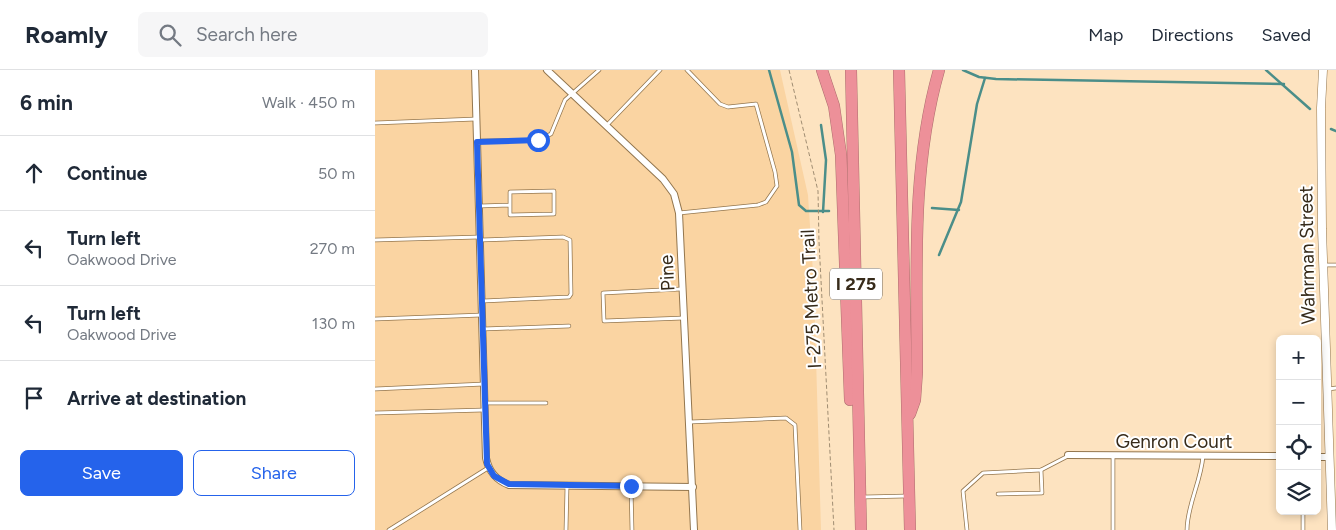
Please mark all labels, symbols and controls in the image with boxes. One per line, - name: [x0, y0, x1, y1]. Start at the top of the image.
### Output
- search box: [138, 12, 488, 57]
- text: Roamly: [25, 20, 108, 49]
- icon: search: [156, 21, 184, 49]
- text: Search here: [196, 23, 297, 46]
- text: Map: [1088, 24, 1123, 46]
- text: Directions: [1151, 24, 1233, 46]
- text: Saved: [1261, 24, 1311, 46]
- text: 6 min: [20, 90, 73, 115]
- text: Walk · 450 m: [262, 93, 355, 112]
- route start: [527, 129, 550, 152]
- icon: ahead: [20, 159, 48, 187]
- text: Continue: [67, 162, 147, 185]
- text: 50 m: [318, 164, 355, 183]
- street label: Wahrman Street: [1294, 186, 1320, 324]
- text: Turn left: [67, 227, 141, 250]
- street label: I-275 Metro Trail: [796, 229, 826, 369]
- icon: left: [20, 234, 48, 262]
- text: 270 m: [310, 239, 355, 258]
- text: Oakwood Drive: [67, 250, 177, 269]
- street label: Pine: [655, 254, 679, 292]
- road number: I 275: [830, 268, 882, 300]
- text: Turn left: [67, 302, 141, 325]
- icon: left: [20, 309, 48, 337]
- text: 130 m: [312, 314, 355, 333]
- text: Oakwood Drive: [67, 325, 177, 344]
- map controls: [1276, 335, 1321, 515]
- button: +: [1276, 335, 1321, 380]
- button: −: [1276, 380, 1321, 425]
- icon: arrive: [20, 384, 48, 412]
- text: Arrive at destination: [67, 387, 246, 410]
- button: locate: [1276, 425, 1321, 470]
- street label: Genron Court: [1115, 430, 1233, 453]
- button: Save: [20, 450, 183, 496]
- button: Share: [193, 450, 355, 496]
- button: layers: [1276, 470, 1321, 515]
- route end: [620, 475, 643, 498]

